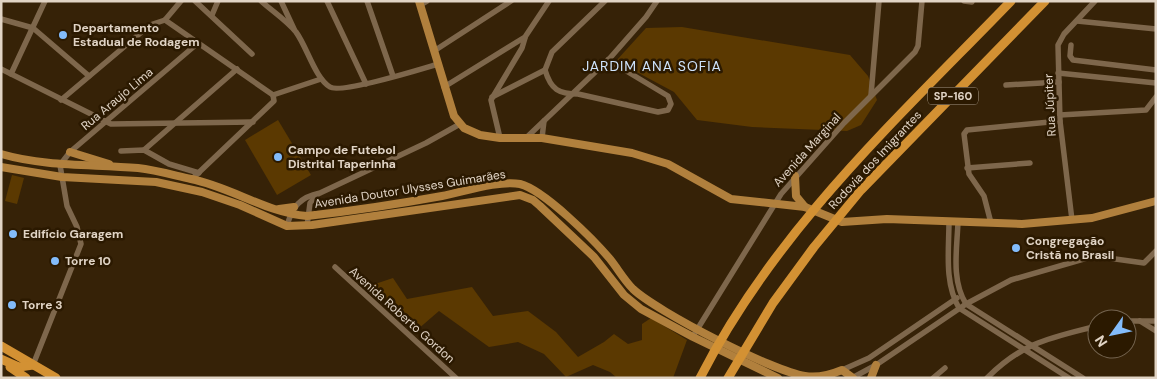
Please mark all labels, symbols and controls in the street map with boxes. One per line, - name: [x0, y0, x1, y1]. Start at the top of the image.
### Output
- place label: Departamento Estadual de Rodagem: [73, 20, 200, 50]
- marker: Departamento Estadual de Rodagem: [57, 29, 69, 41]
- district label: JARDIM ANA SOFIA: [582, 57, 722, 75]
- street label: Rua Araujo Lima: [78, 64, 156, 134]
- street label: Rua Júpiter: [1040, 73, 1060, 137]
- road number: SP-160: [928, 88, 978, 104]
- street label: Rodovia dos Imigrantes: [825, 107, 925, 213]
- street label: Avenida Marginal: [770, 110, 844, 190]
- place label: Campo de Futebol Distrital Taperinha: [288, 142, 396, 172]
- marker: Campo de Futebol Distrital Taperinha: [272, 151, 284, 163]
- street label: Avenida Doutor Ulysses Guimarães: [313, 166, 507, 212]
- place label: Edifício Garagem: [23, 226, 123, 242]
- marker: Edifício Garagem: [7, 228, 19, 240]
- place label: Congregação Cristã no Brasil: [1026, 233, 1114, 263]
- marker: Congregação Cristã no Brasil: [1010, 242, 1022, 254]
- place label: Torre 10: [65, 253, 111, 269]
- marker: Torre 10: [49, 255, 61, 267]
- street label: Avenida Roberto Gordon: [346, 263, 458, 367]
- place label: Torre 3: [22, 297, 62, 313]
- marker: Torre 3: [6, 299, 18, 311]
- north arrow: [1087, 309, 1137, 359]
- text: N: [1091, 332, 1111, 350]

